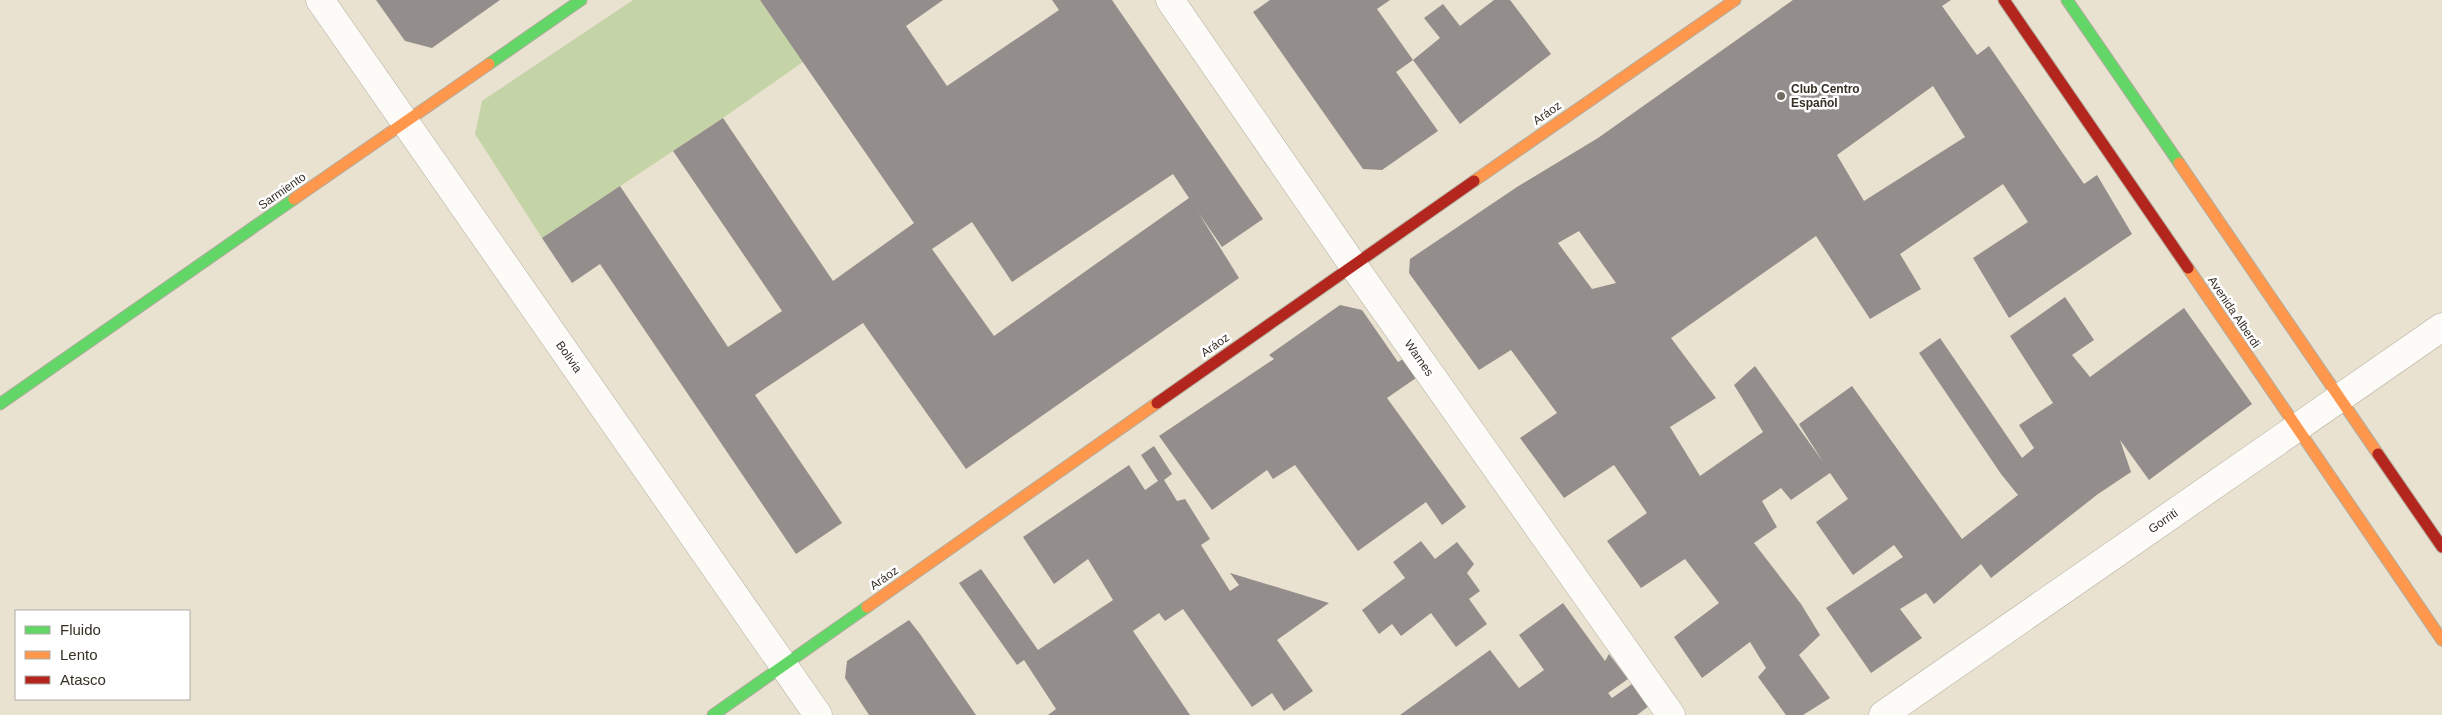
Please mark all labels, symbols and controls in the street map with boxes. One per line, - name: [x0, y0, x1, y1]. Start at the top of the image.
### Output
- place label: Club Centro Español: [1791, 82, 1860, 110]
- marker: Club Centro Español: [1775, 90, 1787, 102]
- street label: Aráoz: [1530, 98, 1564, 128]
- street label: Sarmiento: [256, 169, 309, 212]
- street label: Avenida Alberdi: [2205, 274, 2263, 350]
- street label: Aráoz: [1198, 330, 1232, 360]
- street label: Warnes: [1402, 337, 1436, 379]
- street label: Bolivia: [553, 339, 585, 376]
- street label: Gorriti: [2146, 506, 2180, 536]
- street label: Aráoz: [867, 563, 901, 593]
- legend: [15, 610, 190, 700]
- text: Fluido: [60, 621, 101, 638]
- text: Lento: [60, 646, 98, 663]
- text: Atasco: [60, 671, 106, 688]

